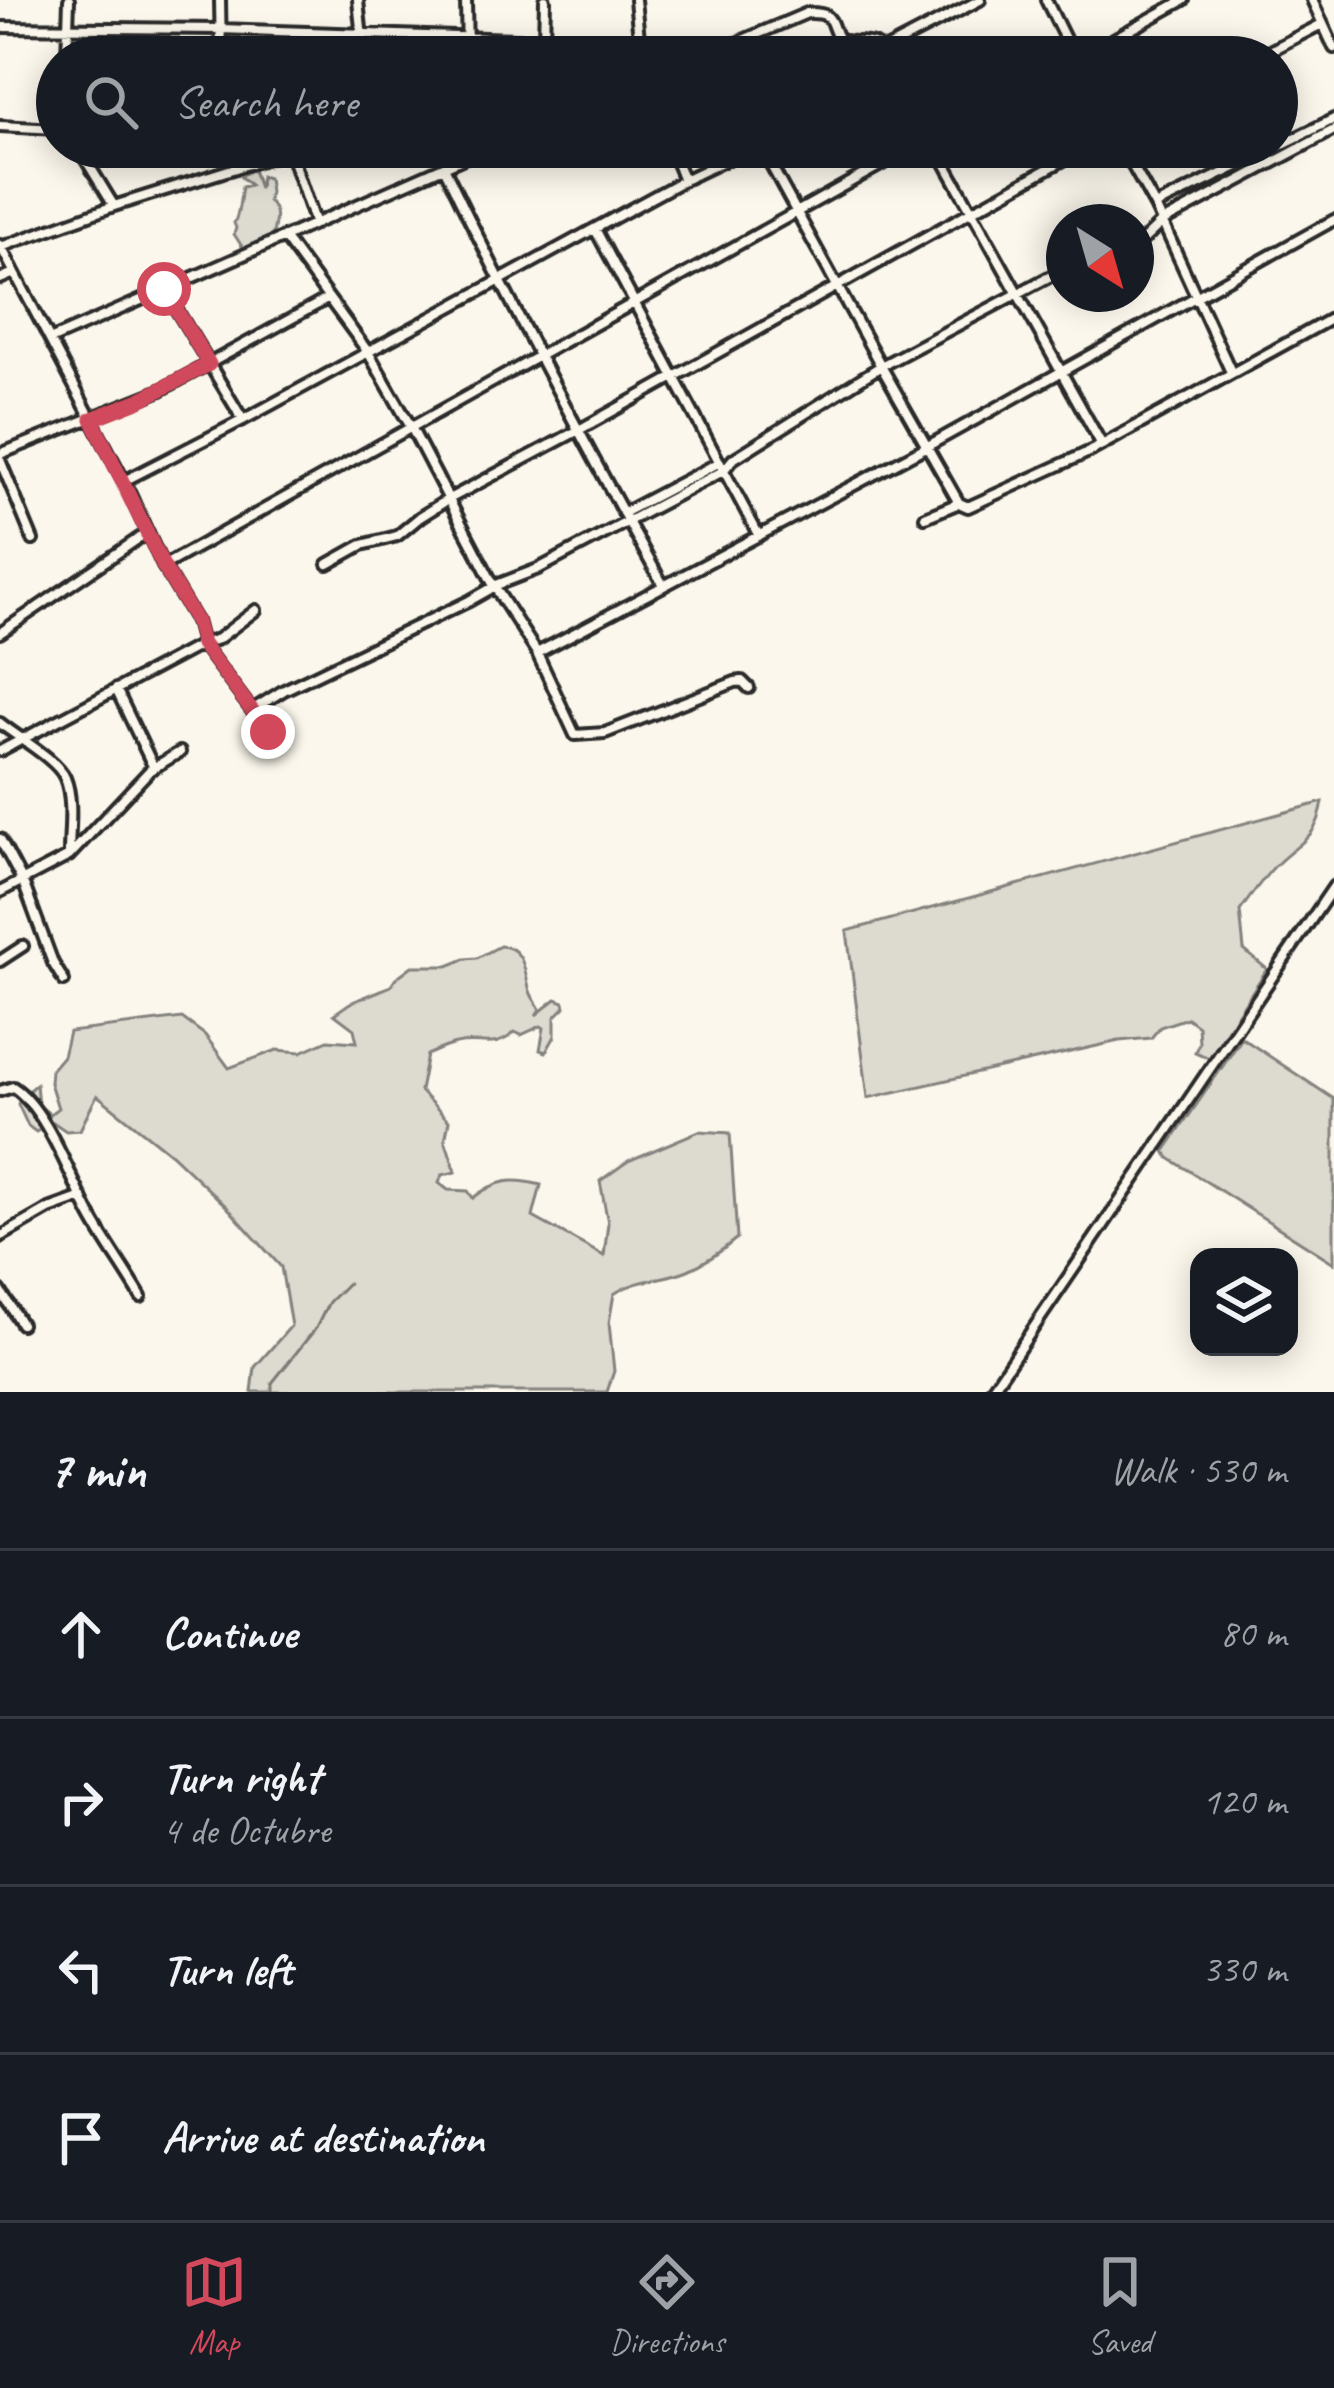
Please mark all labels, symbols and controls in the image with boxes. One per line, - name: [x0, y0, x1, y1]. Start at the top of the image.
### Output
- search box: [36, 36, 1298, 168]
- icon: search: [78, 69, 144, 135]
- text: Search here: [174, 74, 357, 131]
- north arrow: [1046, 204, 1154, 312]
- route start: [137, 262, 191, 316]
- route end: [241, 705, 295, 759]
- map controls: [1190, 1248, 1298, 1356]
- button: layers: [1190, 1248, 1298, 1356]
- text: 7 min: [48, 1438, 146, 1502]
- text: Walk · 530 m: [1110, 1446, 1286, 1495]
- icon: ahead: [48, 1601, 114, 1667]
- text: Continue: [162, 1605, 296, 1662]
- text: 80 m: [1220, 1609, 1286, 1658]
- text: Turn right: [162, 1749, 320, 1806]
- icon: right: [48, 1769, 114, 1835]
- text: 120 m: [1202, 1777, 1286, 1826]
- text: 4 de Octubre: [162, 1806, 330, 1855]
- icon: left: [48, 1937, 114, 2003]
- text: Turn left: [162, 1941, 292, 1998]
- text: 330 m: [1202, 1945, 1286, 1994]
- icon: arrive: [48, 2105, 114, 2171]
- text: Arrive at destination: [162, 2109, 484, 2166]
- tab: Map: [181, 2249, 247, 2363]
- tab: Directions: [610, 2249, 724, 2363]
- tab: Saved: [1087, 2249, 1153, 2363]

